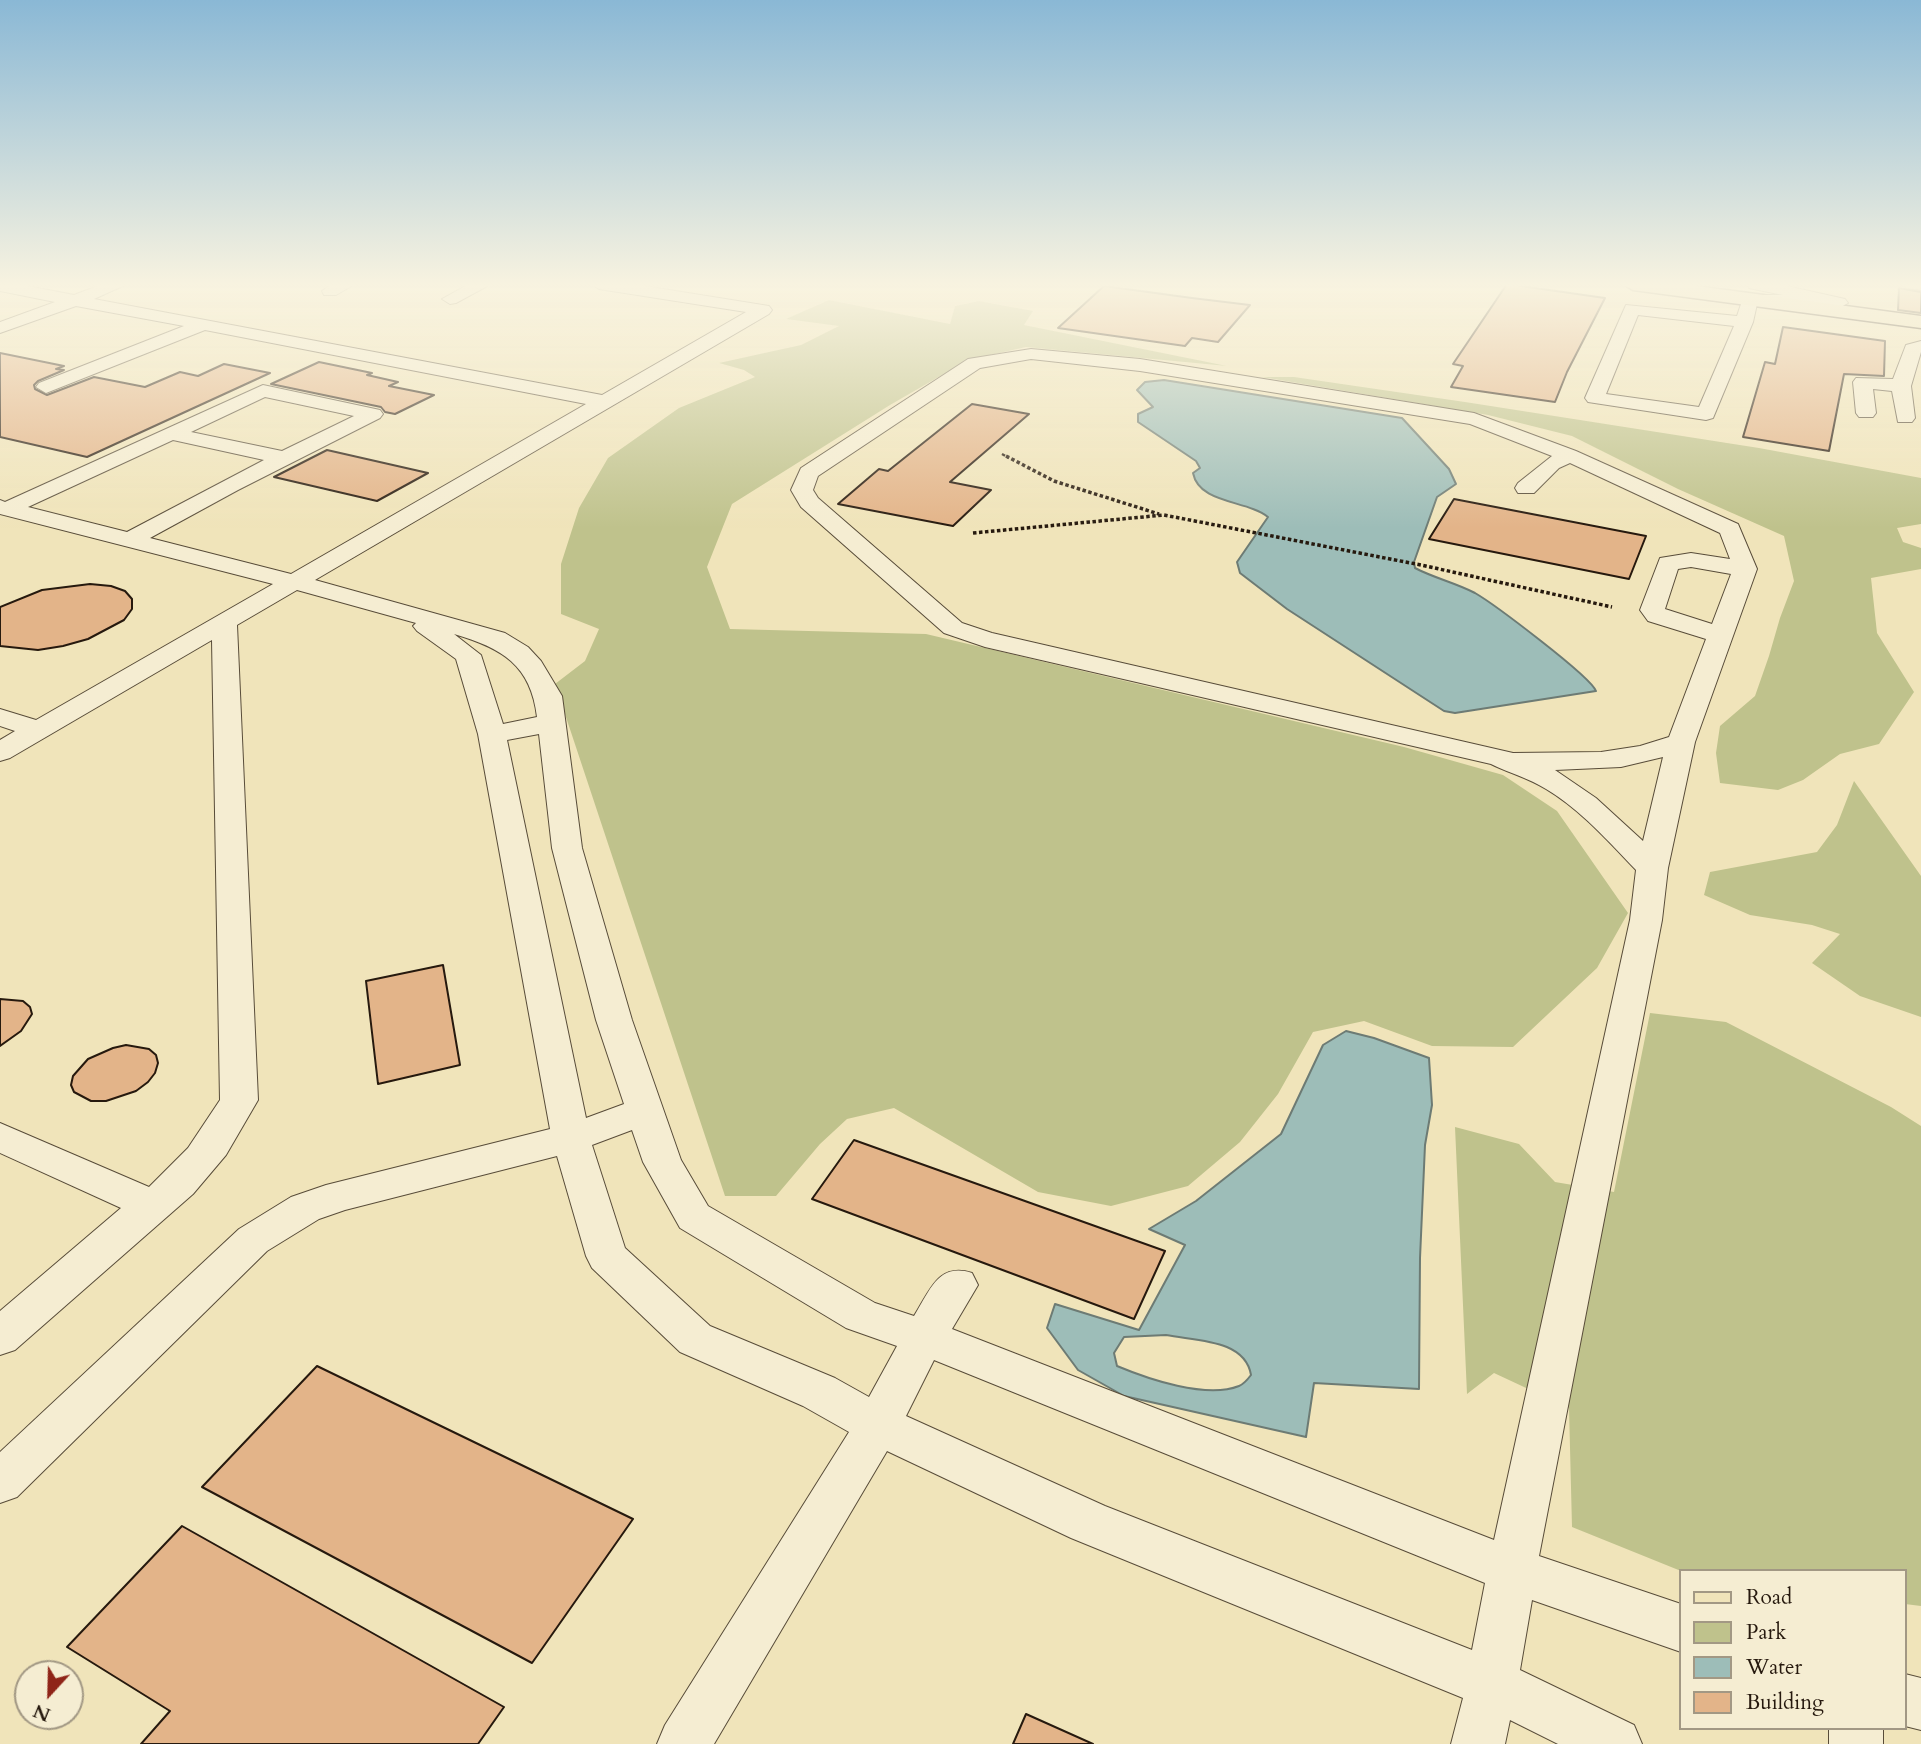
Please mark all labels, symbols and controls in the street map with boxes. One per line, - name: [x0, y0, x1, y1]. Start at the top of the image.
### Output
- legend: [1680, 1569, 1907, 1730]
- text: Road: [1746, 1583, 1792, 1612]
- text: Park: [1746, 1618, 1786, 1647]
- text: Water: [1746, 1653, 1802, 1682]
- north arrow: [14, 1660, 84, 1730]
- text: Building: [1746, 1688, 1824, 1717]
- text: N: [29, 1697, 54, 1728]

